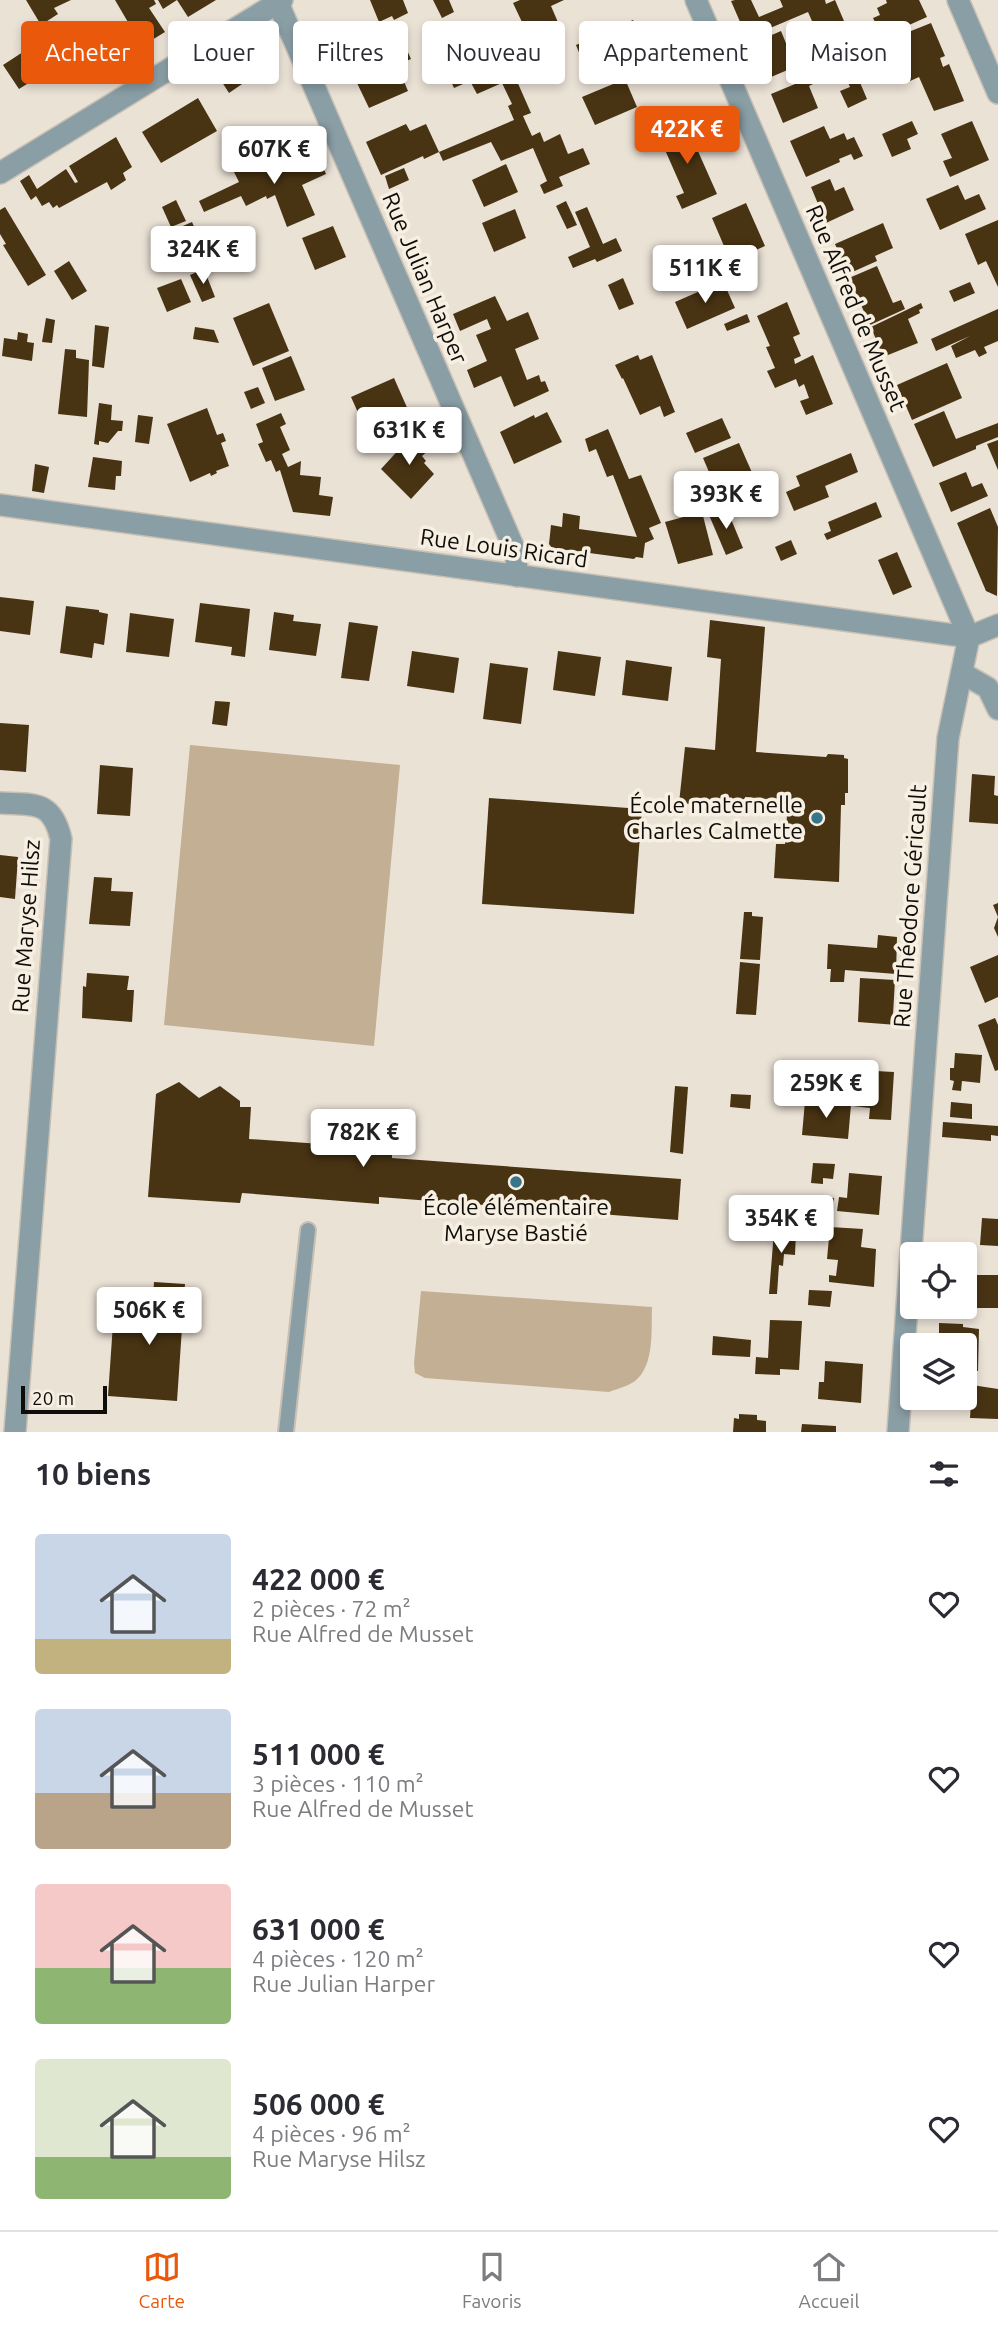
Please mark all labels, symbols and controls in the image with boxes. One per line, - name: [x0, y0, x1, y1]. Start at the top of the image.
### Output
- chip: Acheter: [21, 21, 154, 84]
- chip: Louer: [168, 21, 279, 84]
- chip: Filtres: [293, 21, 408, 84]
- chip: Nouveau: [422, 21, 565, 84]
- chip: Appartement: [579, 21, 772, 84]
- chip: Maison: [786, 21, 911, 84]
- pin: 422K €: [630, 106, 744, 166]
- text: 422K €: [651, 116, 723, 141]
- pin: 607K €: [217, 127, 331, 186]
- text: 607K €: [238, 136, 310, 161]
- street label: Rue Julian Harper: [378, 189, 473, 367]
- street label: Rue Alfred de Musset: [802, 201, 911, 415]
- pin: 324K €: [146, 226, 260, 286]
- text: 324K €: [167, 236, 239, 261]
- pin: 511K €: [648, 246, 762, 305]
- text: 511K €: [669, 255, 741, 280]
- pin: 631K €: [352, 407, 466, 467]
- text: 631K €: [373, 417, 445, 442]
- pin: 393K €: [669, 472, 783, 531]
- text: 393K €: [690, 481, 762, 506]
- street label: Rue Louis Ricard: [419, 523, 590, 572]
- street label: Rue Théodore Géricault: [889, 783, 930, 1029]
- place label: École maternelle Charles Calmette: [626, 791, 803, 843]
- marker: École maternelle Charles Calmette: [809, 810, 825, 826]
- street label: Rue Maryse Hilsz: [7, 838, 44, 1013]
- pin: 259K €: [769, 1060, 883, 1120]
- text: 259K €: [790, 1070, 862, 1095]
- pin: 782K €: [306, 1110, 420, 1169]
- text: 782K €: [327, 1119, 399, 1144]
- marker: École élémentaire Maryse Bastié: [508, 1174, 524, 1190]
- place label: École élémentaire Maryse Bastié: [423, 1193, 609, 1245]
- pin: 354K €: [724, 1196, 838, 1255]
- text: 354K €: [745, 1205, 817, 1230]
- map controls: [900, 1242, 977, 1410]
- button: locate: [900, 1242, 977, 1319]
- pin: 506K €: [92, 1288, 206, 1347]
- text: 506K €: [113, 1297, 185, 1322]
- button: layers: [900, 1333, 977, 1410]
- scale bar: [21, 1383, 107, 1415]
- text: 20 m: [32, 1387, 74, 1409]
- icon: filters: [925, 1455, 963, 1493]
- text: 10 biens: [35, 1457, 151, 1491]
- icon: home: [91, 1562, 175, 1646]
- text: 422 000 €: [252, 1562, 385, 1596]
- icon: heart: [925, 1585, 963, 1623]
- text: 2 pièces · 72 m²: [252, 1596, 411, 1621]
- text: Rue Alfred de Musset: [252, 1621, 474, 1646]
- icon: home: [91, 1737, 175, 1821]
- text: 511 000 €: [252, 1737, 385, 1771]
- icon: heart: [925, 1760, 963, 1798]
- text: 3 pièces · 110 m²: [252, 1771, 424, 1796]
- text: Rue Alfred de Musset: [252, 1796, 474, 1821]
- icon: home: [91, 1912, 175, 1996]
- text: 631 000 €: [252, 1912, 385, 1946]
- icon: heart: [925, 1935, 963, 1973]
- text: 4 pièces · 120 m²: [252, 1946, 424, 1971]
- text: Rue Julian Harper: [252, 1971, 435, 1996]
- icon: home: [91, 2087, 175, 2171]
- text: 506 000 €: [252, 2087, 385, 2121]
- icon: heart: [925, 2110, 963, 2148]
- text: 4 pièces · 96 m²: [252, 2121, 411, 2146]
- text: Rue Maryse Hilsz: [252, 2146, 426, 2171]
- tab: Carte: [139, 2248, 185, 2312]
- tab: Favoris: [462, 2248, 522, 2312]
- tab: Accueil: [799, 2248, 859, 2312]

